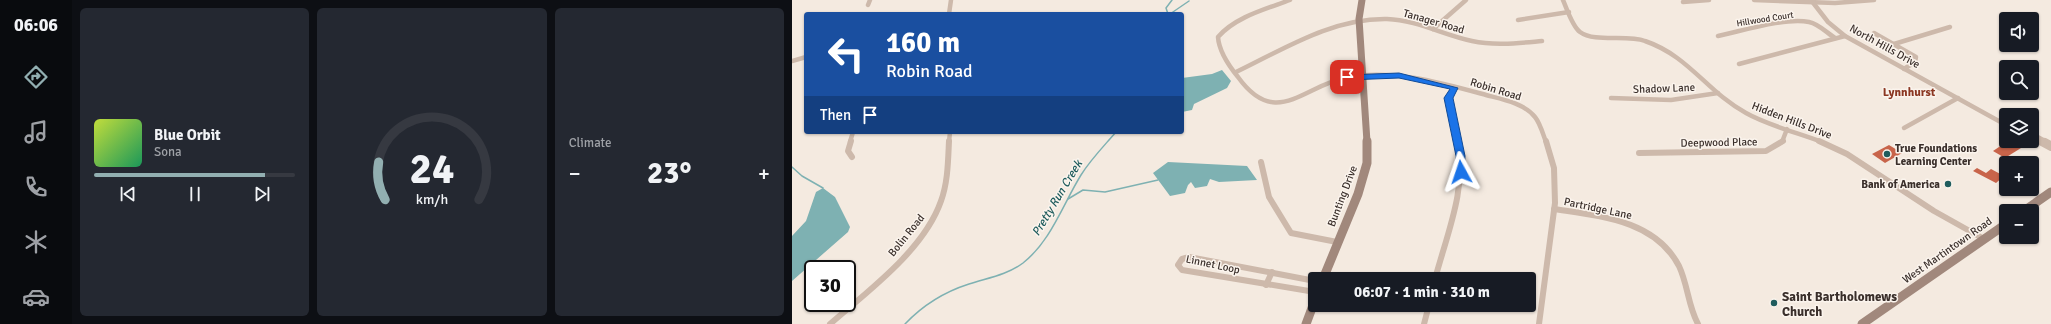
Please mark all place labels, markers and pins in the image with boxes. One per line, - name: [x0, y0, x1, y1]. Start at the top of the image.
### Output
- pin: [1330, 60, 1364, 94]
- place label: True Foundations Learning Center: [1895, 142, 1977, 168]
- marker: True Foundations Learning Center: [1882, 149, 1892, 159]
- place label: Bank of America: [1861, 178, 1940, 191]
- marker: Bank of America: [1943, 179, 1953, 189]
- place label: Saint Bartholomews Church: [1782, 289, 1897, 320]
- marker: Saint Bartholomews Church: [1769, 298, 1779, 308]

